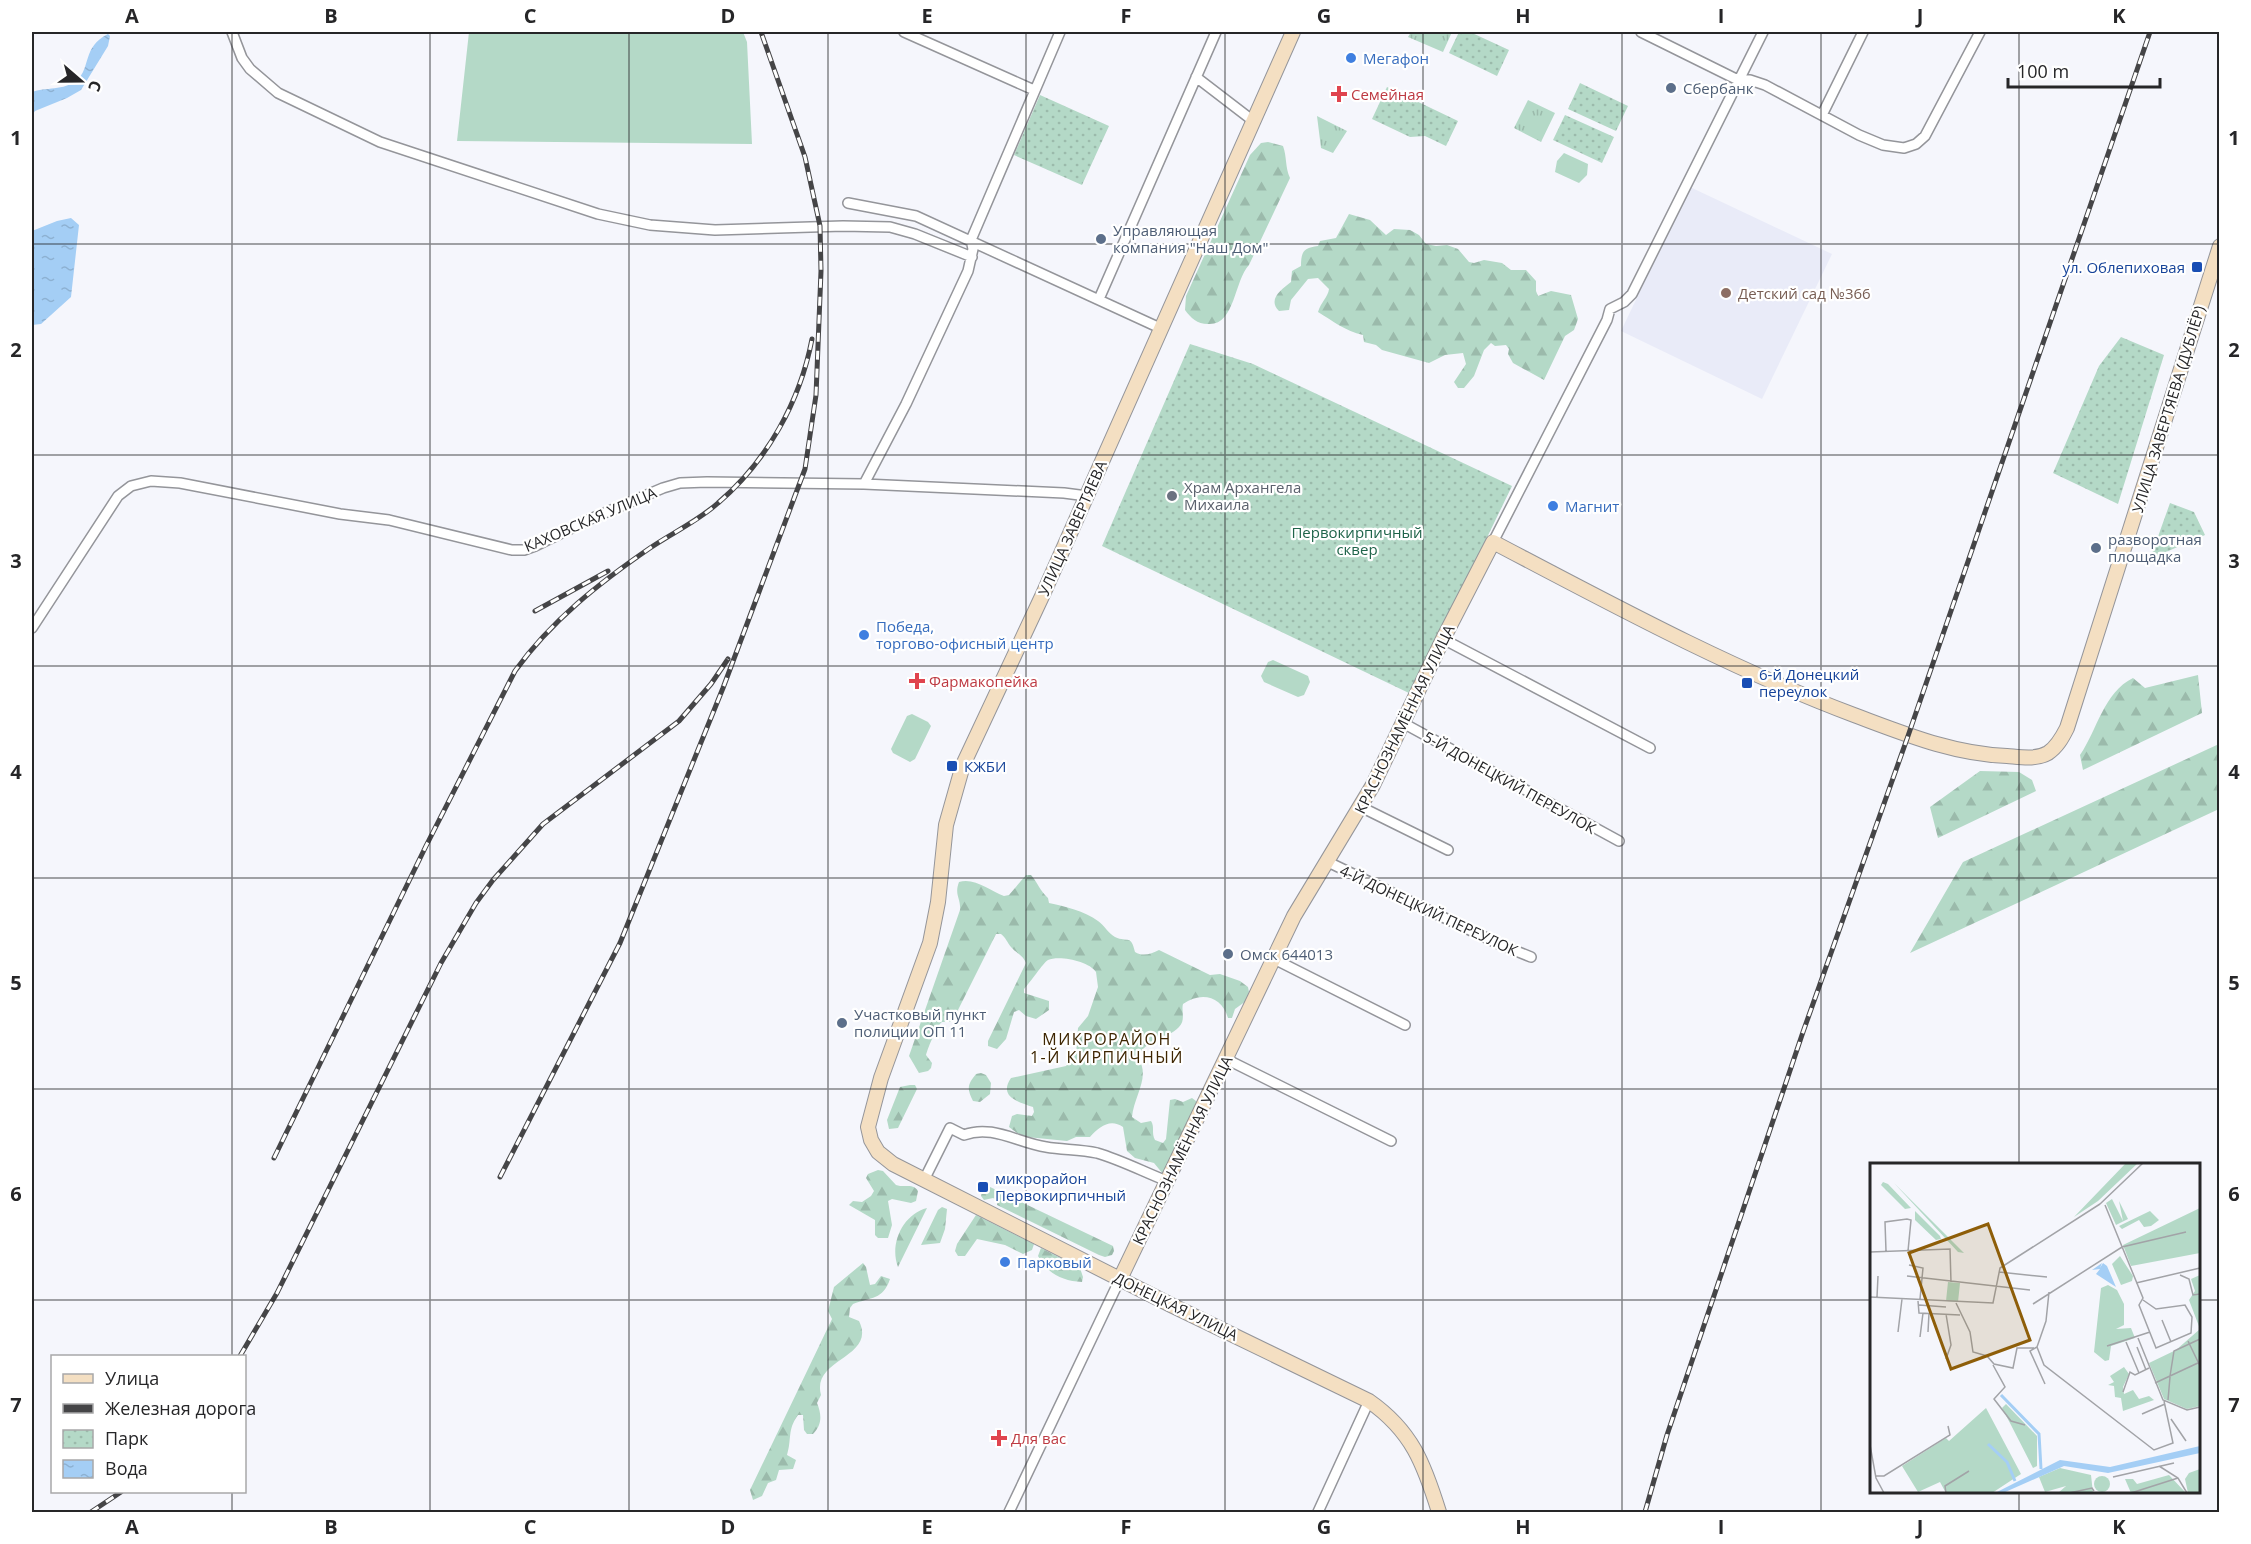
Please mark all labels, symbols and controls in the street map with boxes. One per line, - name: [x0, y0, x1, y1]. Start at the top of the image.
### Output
- text: A: [125, 2, 139, 29]
- text: B: [324, 2, 338, 29]
- text: C: [524, 2, 537, 29]
- text: D: [721, 2, 735, 29]
- text: E: [921, 2, 933, 29]
- text: F: [1121, 2, 1131, 29]
- text: G: [1317, 2, 1331, 29]
- text: H: [1515, 2, 1531, 29]
- text: I: [1718, 2, 1724, 29]
- text: J: [1915, 2, 1923, 29]
- text: K: [2112, 2, 2126, 29]
- place label: Мегафон: [1363, 48, 1429, 68]
- north arrow: [51, 51, 111, 111]
- marker: Мегафон: [1344, 51, 1358, 65]
- scale bar: [2008, 51, 2160, 89]
- text: 100 m: [2017, 59, 2069, 83]
- text: С: [83, 78, 107, 95]
- place label: Сбербанк: [1683, 78, 1754, 98]
- marker: Сбербанк: [1664, 81, 1678, 95]
- place label: Семейная: [1351, 84, 1424, 104]
- marker: Семейная: [1332, 87, 1346, 101]
- text: 1: [10, 124, 22, 151]
- text: 1: [2228, 124, 2240, 151]
- place label: Управляющая компания "Наш Дом": [1113, 220, 1269, 257]
- marker: Управляющая компания "Наш Дом": [1094, 232, 1108, 246]
- place label: ул. Облепиховая: [2063, 257, 2185, 277]
- marker: ул. Облепиховая: [2190, 260, 2204, 274]
- place label: Детский сад №366: [1738, 283, 1871, 303]
- marker: Детский сад №366: [1719, 286, 1733, 300]
- street label: УЛИЦА ЗАВЕРТЯЕВА (ДУБЛЁР): [2127, 303, 2209, 515]
- text: 2: [10, 336, 22, 363]
- text: 2: [2228, 336, 2240, 363]
- street label: УЛИЦА ЗАВЕРТЯЕВА: [1033, 457, 1111, 599]
- place label: Храм Архангела Михаила: [1184, 477, 1301, 514]
- street label: КАХОВСКАЯ УЛИЦА: [521, 482, 660, 556]
- marker: Храм Архангела Михаила: [1165, 489, 1179, 503]
- place label: Магнит: [1565, 496, 1619, 516]
- marker: Магнит: [1546, 499, 1560, 513]
- park label: Первокирпичный сквер: [1291, 522, 1423, 559]
- place label: разворотная площадка: [2108, 529, 2202, 566]
- marker: разворотная площадка: [2089, 541, 2103, 555]
- text: 3: [10, 547, 22, 574]
- text: 3: [2228, 547, 2240, 574]
- place label: Победа, торгово-офисный центр: [876, 616, 1054, 653]
- street label: КРАСНОЗНАМЁННАЯ УЛИЦА: [1349, 621, 1459, 817]
- marker: Победа, торгово-офисный центр: [857, 628, 871, 642]
- place label: 6-й Донецкий переулок: [1759, 664, 1859, 701]
- place label: Фармакопейка: [929, 671, 1038, 691]
- marker: Фармакопейка: [910, 674, 924, 688]
- marker: 6-й Донецкий переулок: [1740, 676, 1754, 690]
- street label: 5-Й ДОНЕЦКИЙ ПЕРЕУЛОК: [1420, 726, 1600, 838]
- place label: КЖБИ: [964, 756, 1006, 776]
- text: 4: [10, 758, 22, 785]
- text: 4: [2228, 758, 2240, 785]
- marker: КЖБИ: [945, 759, 959, 773]
- street label: 4-Й ДОНЕЦКИЙ ПЕРЕУЛОК: [1337, 860, 1522, 960]
- place label: Омск 644013: [1240, 944, 1333, 964]
- marker: Омск 644013: [1221, 947, 1235, 961]
- text: 5: [10, 969, 22, 996]
- text: 5: [2228, 969, 2240, 996]
- place label: Участковый пункт полиции ОП 11: [854, 1004, 986, 1041]
- marker: Участковый пункт полиции ОП 11: [835, 1016, 849, 1030]
- district label: МИКРОРАЙОН 1-Й КИРПИЧНЫЙ: [1030, 1028, 1184, 1068]
- street label: КРАСНОЗНАМЁННАЯ УЛИЦА: [1127, 1052, 1237, 1248]
- inset map: [1870, 1163, 2200, 1493]
- place label: микрорайон Первокирпичный: [995, 1168, 1126, 1205]
- text: 6: [10, 1180, 22, 1207]
- marker: микрорайон Первокирпичный: [976, 1180, 990, 1194]
- text: 6: [2228, 1180, 2240, 1207]
- place label: Парковый: [1017, 1252, 1092, 1272]
- marker: Парковый: [998, 1255, 1012, 1269]
- street label: ДОНЕЦКАЯ УЛИЦА: [1110, 1267, 1242, 1345]
- legend: [51, 1355, 246, 1493]
- text: Улица: [105, 1366, 159, 1390]
- text: 7: [10, 1391, 22, 1418]
- text: 7: [2228, 1391, 2240, 1418]
- text: Железная дорога: [105, 1396, 256, 1420]
- text: Парк: [105, 1426, 149, 1450]
- place label: Для вас: [1011, 1428, 1066, 1448]
- marker: Для вас: [992, 1431, 1006, 1445]
- text: Вода: [105, 1456, 148, 1480]
- text: A: [125, 1513, 139, 1540]
- text: B: [324, 1513, 338, 1540]
- text: C: [524, 1513, 537, 1540]
- text: D: [721, 1513, 735, 1540]
- text: E: [921, 1513, 933, 1540]
- text: F: [1121, 1513, 1131, 1540]
- text: G: [1317, 1513, 1331, 1540]
- text: H: [1515, 1513, 1531, 1540]
- text: I: [1718, 1513, 1724, 1540]
- text: J: [1915, 1513, 1923, 1540]
- text: K: [2112, 1513, 2126, 1540]

